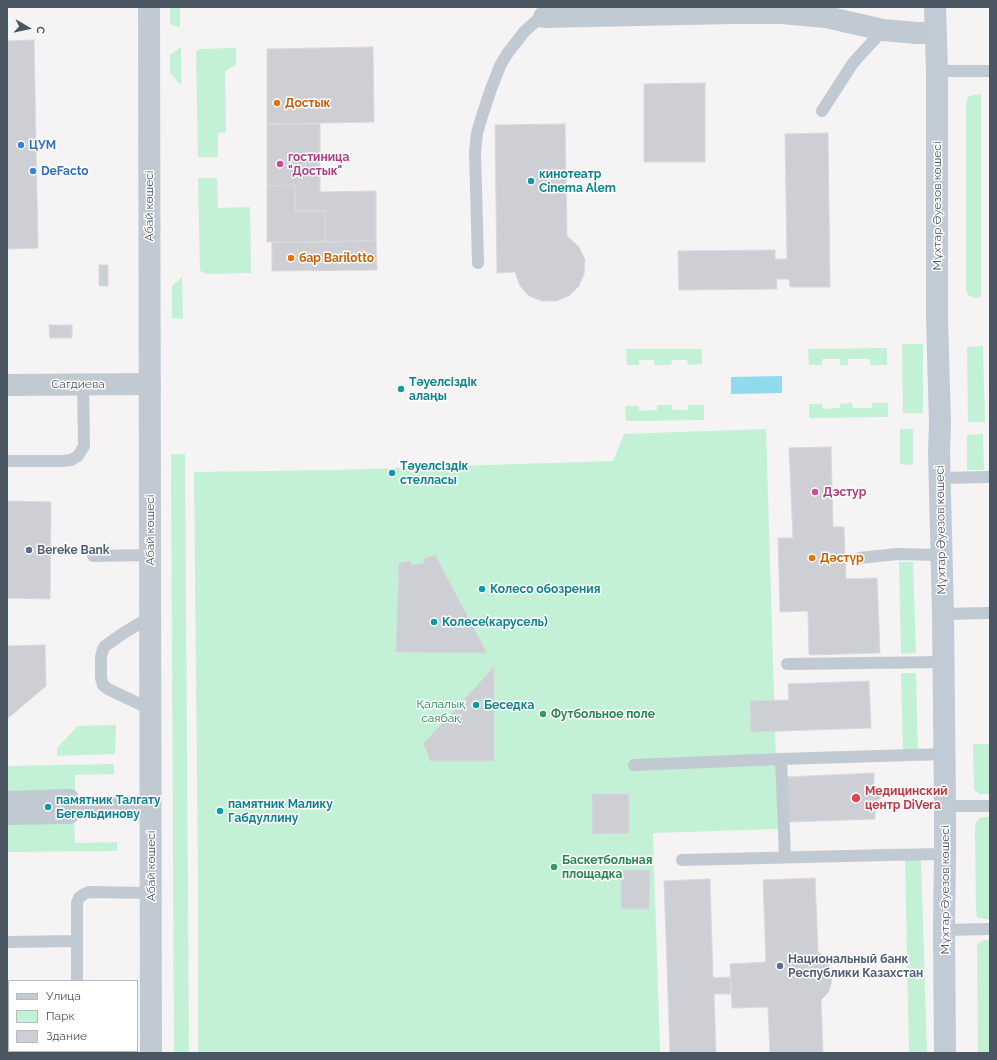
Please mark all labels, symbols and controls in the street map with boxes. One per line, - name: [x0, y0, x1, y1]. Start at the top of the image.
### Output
- north arrow: [8, 8, 48, 48]
- text: С: [33, 25, 47, 35]
- place label: Достык: [285, 96, 330, 110]
- marker: Достык: [272, 98, 282, 108]
- place label: ЦУМ: [29, 138, 56, 152]
- marker: ЦУМ: [16, 140, 26, 150]
- street label: Мұхтар Әуезов көшесі: [930, 141, 944, 271]
- place label: гостиница "Достык": [288, 150, 349, 178]
- marker: гостиница "Достык": [275, 159, 285, 169]
- place label: DeFacto: [41, 164, 89, 178]
- marker: DeFacto: [28, 166, 38, 176]
- place label: кинотеатр Cinema Alem: [539, 167, 616, 195]
- street label: Абай көшесі: [142, 171, 156, 241]
- marker: кинотеатр Cinema Alem: [526, 176, 536, 186]
- place label: бар Barilotto: [299, 251, 374, 265]
- marker: бар Barilotto: [286, 253, 296, 263]
- place label: Тәуелсіздік алаңы: [409, 375, 477, 403]
- street label: Сагдиева: [51, 377, 105, 391]
- marker: Тәуелсіздік алаңы: [396, 384, 406, 394]
- place label: Тәуелсіздік стелласы: [400, 459, 468, 487]
- street label: Мұхтар Әуезов көшесі: [933, 465, 949, 595]
- marker: Тәуелсіздік стелласы: [387, 468, 397, 478]
- place label: Дэстур: [823, 485, 866, 499]
- marker: Дэстур: [810, 487, 820, 497]
- street label: Абай көшесі: [143, 495, 157, 565]
- place label: Bereke Bank: [37, 543, 110, 557]
- marker: Bereke Bank: [24, 545, 34, 555]
- place label: Дәстүр: [820, 551, 864, 565]
- marker: Дәстүр: [807, 553, 817, 563]
- place label: Колесо обозрения: [490, 582, 600, 596]
- marker: Колесо обозрения: [477, 584, 487, 594]
- place label: Колесе(карусель): [442, 615, 548, 629]
- marker: Колесе(карусель): [429, 617, 439, 627]
- park label: Қалалық саябақ: [416, 697, 466, 725]
- place label: Беседка: [484, 698, 534, 712]
- marker: Беседка: [471, 700, 481, 710]
- place label: Футбольное поле: [551, 707, 655, 721]
- marker: Футбольное поле: [538, 709, 548, 719]
- place label: Медицинский центр DiVera: [865, 784, 948, 812]
- marker: Медицинский центр DiVera: [850, 792, 862, 804]
- place label: памятник Талгату Бегельдинову: [56, 793, 161, 821]
- place label: памятник Малику Габдуллину: [228, 797, 333, 825]
- marker: памятник Талгату Бегельдинову: [43, 802, 53, 812]
- marker: памятник Малику Габдуллину: [215, 806, 225, 816]
- street label: Мұхтар Әуезов көшесі: [938, 825, 952, 955]
- street label: Абай көшесі: [144, 831, 158, 901]
- place label: Баскетбольная площадка: [562, 853, 652, 881]
- marker: Баскетбольная площадка: [549, 862, 559, 872]
- place label: Национальный банк Республики Казахстан: [788, 952, 923, 980]
- marker: Национальный банк Республики Казахстан: [775, 961, 785, 971]
- legend: [8, 980, 138, 1052]
- text: Улица: [46, 989, 81, 1003]
- text: Парк: [46, 1009, 75, 1023]
- text: Здание: [46, 1029, 87, 1043]

